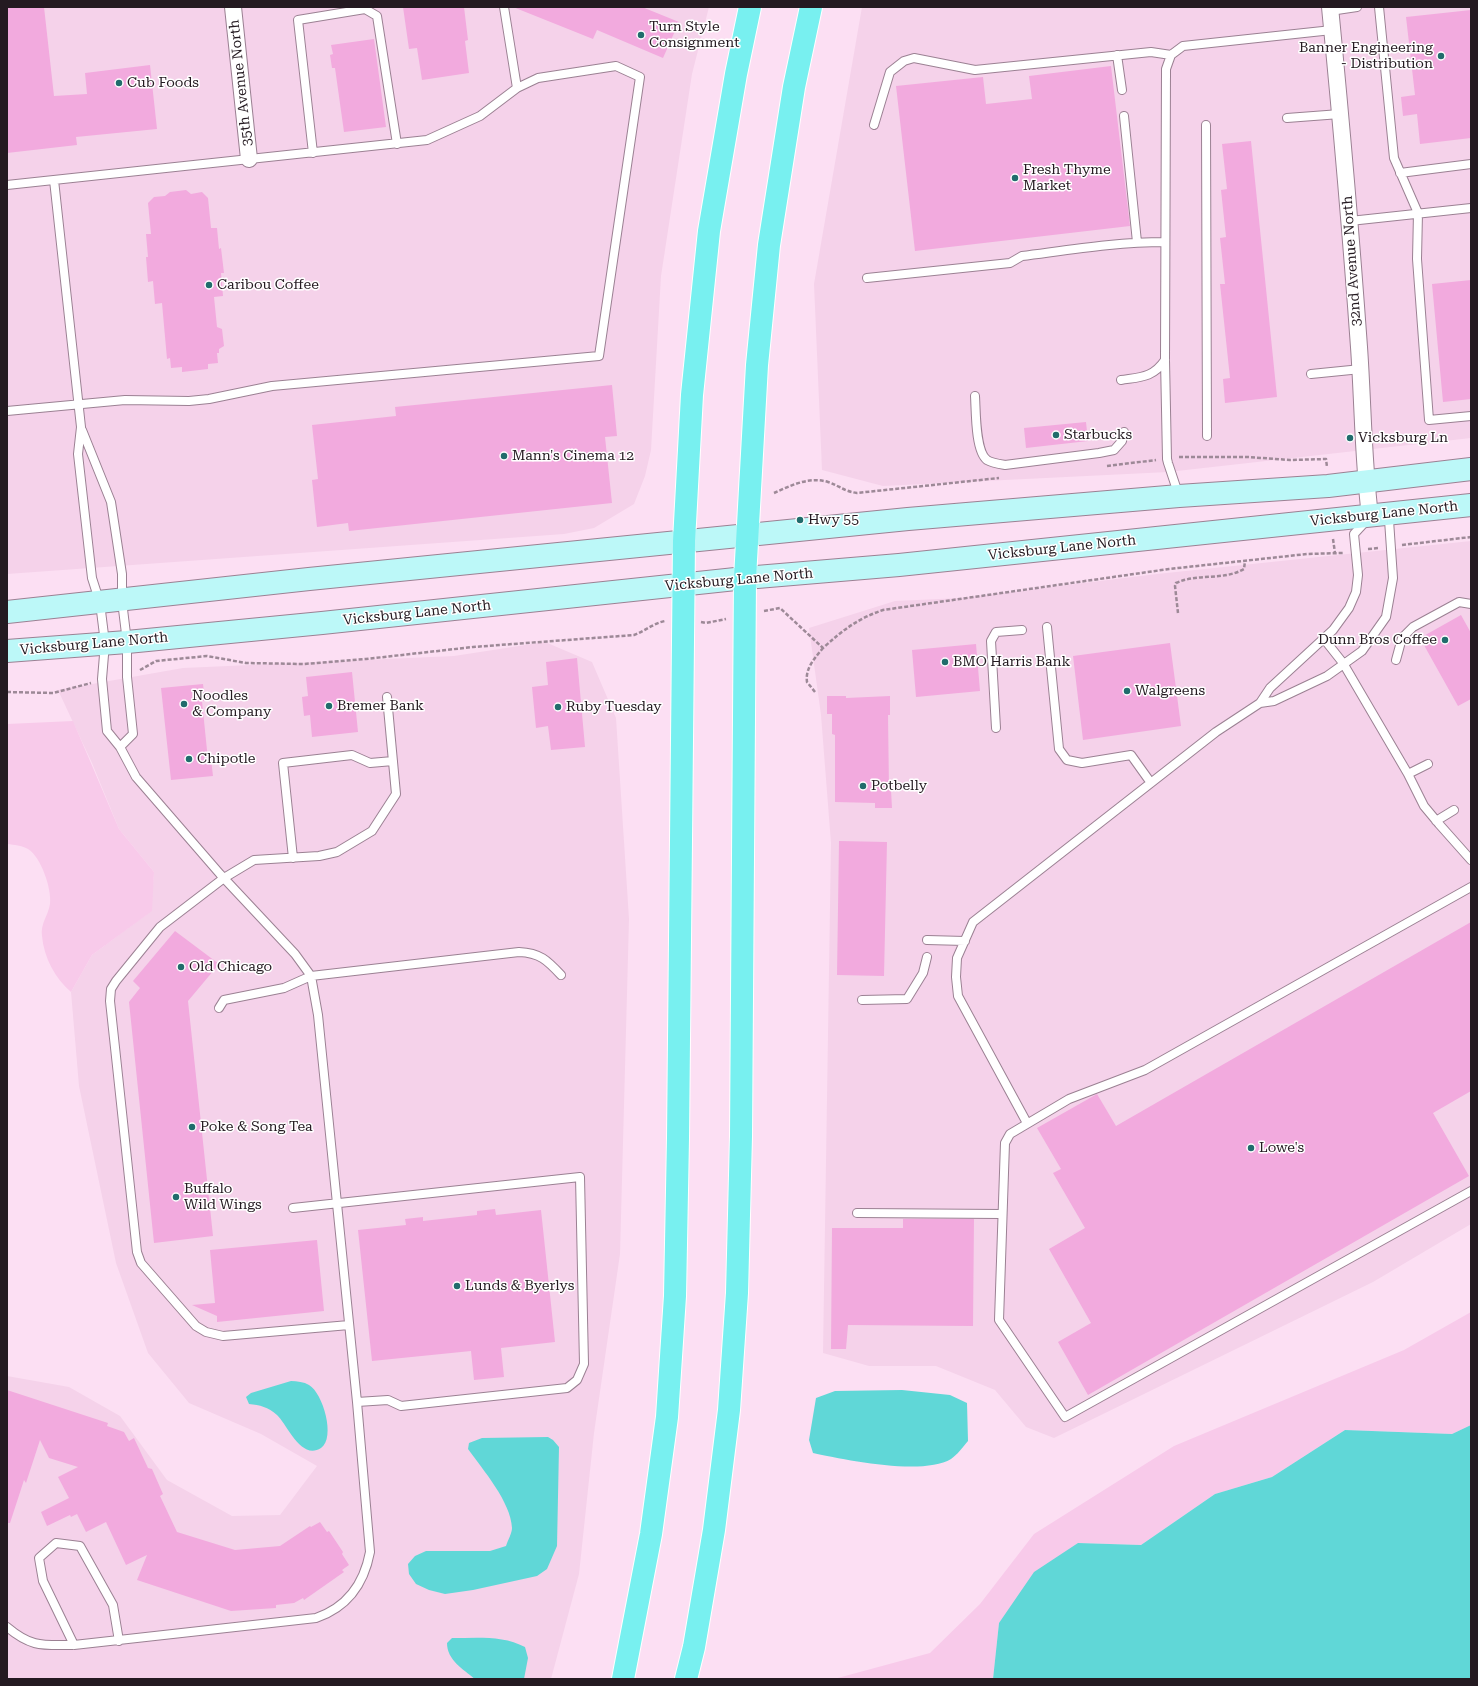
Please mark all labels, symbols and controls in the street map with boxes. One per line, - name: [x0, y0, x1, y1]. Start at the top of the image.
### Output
- street label: 35th Avenue North: [226, 19, 256, 147]
- place label: Turn Style Consignment: [649, 19, 740, 52]
- marker: Turn Style Consignment: [636, 30, 646, 40]
- place label: Banner Engineering - Distribution: [1299, 40, 1433, 72]
- marker: Banner Engineering - Distribution: [1436, 51, 1446, 61]
- place label: Cub Foods: [127, 75, 199, 91]
- marker: Cub Foods: [114, 78, 124, 88]
- place label: Fresh Thyme Market: [1023, 162, 1111, 194]
- marker: Fresh Thyme Market: [1010, 173, 1020, 183]
- street label: 32nd Avenue North: [1339, 195, 1365, 327]
- place label: Caribou Coffee: [217, 277, 319, 293]
- marker: Caribou Coffee: [204, 280, 214, 290]
- place label: Starbucks: [1064, 427, 1132, 443]
- marker: Starbucks: [1051, 430, 1061, 440]
- place label: Vicksburg Ln: [1358, 430, 1448, 446]
- marker: Vicksburg Ln: [1345, 433, 1355, 443]
- place label: Mann's Cinema 12: [512, 448, 634, 464]
- marker: Mann's Cinema 12: [499, 451, 509, 461]
- street label: Vicksburg Lane North: [1309, 498, 1459, 530]
- place label: Hwy 55: [808, 512, 859, 528]
- marker: Hwy 55: [795, 515, 805, 525]
- street label: Vicksburg Lane North: [987, 532, 1137, 564]
- street label: Vicksburg Lane North: [664, 565, 814, 595]
- street label: Vicksburg Lane North: [342, 597, 492, 629]
- street label: Vicksburg Lane North: [19, 629, 169, 659]
- place label: Dunn Bros Coffee: [1318, 632, 1437, 648]
- marker: Dunn Bros Coffee: [1440, 635, 1450, 645]
- place label: BMO Harris Bank: [953, 654, 1070, 670]
- marker: BMO Harris Bank: [940, 657, 950, 667]
- place label: Walgreens: [1135, 683, 1205, 699]
- marker: Walgreens: [1122, 686, 1132, 696]
- place label: Noodles & Company: [192, 688, 271, 720]
- place label: Bremer Bank: [337, 698, 424, 714]
- marker: Noodles & Company: [179, 699, 189, 709]
- place label: Ruby Tuesday: [566, 699, 661, 715]
- marker: Bremer Bank: [324, 701, 334, 711]
- marker: Ruby Tuesday: [553, 702, 563, 712]
- place label: Chipotle: [197, 751, 256, 767]
- marker: Chipotle: [184, 754, 194, 764]
- place label: Potbelly: [871, 778, 927, 794]
- marker: Potbelly: [858, 781, 868, 791]
- place label: Old Chicago: [189, 959, 272, 975]
- marker: Old Chicago: [176, 962, 186, 972]
- place label: Poke & Song Tea: [200, 1119, 313, 1135]
- marker: Poke & Song Tea: [187, 1122, 197, 1132]
- place label: Lowe's: [1259, 1140, 1304, 1156]
- marker: Lowe's: [1246, 1143, 1256, 1153]
- place label: Buffalo Wild Wings: [184, 1181, 262, 1214]
- marker: Buffalo Wild Wings: [171, 1192, 181, 1202]
- place label: Lunds & Byerlys: [465, 1278, 574, 1294]
- marker: Lunds & Byerlys: [452, 1281, 462, 1291]

